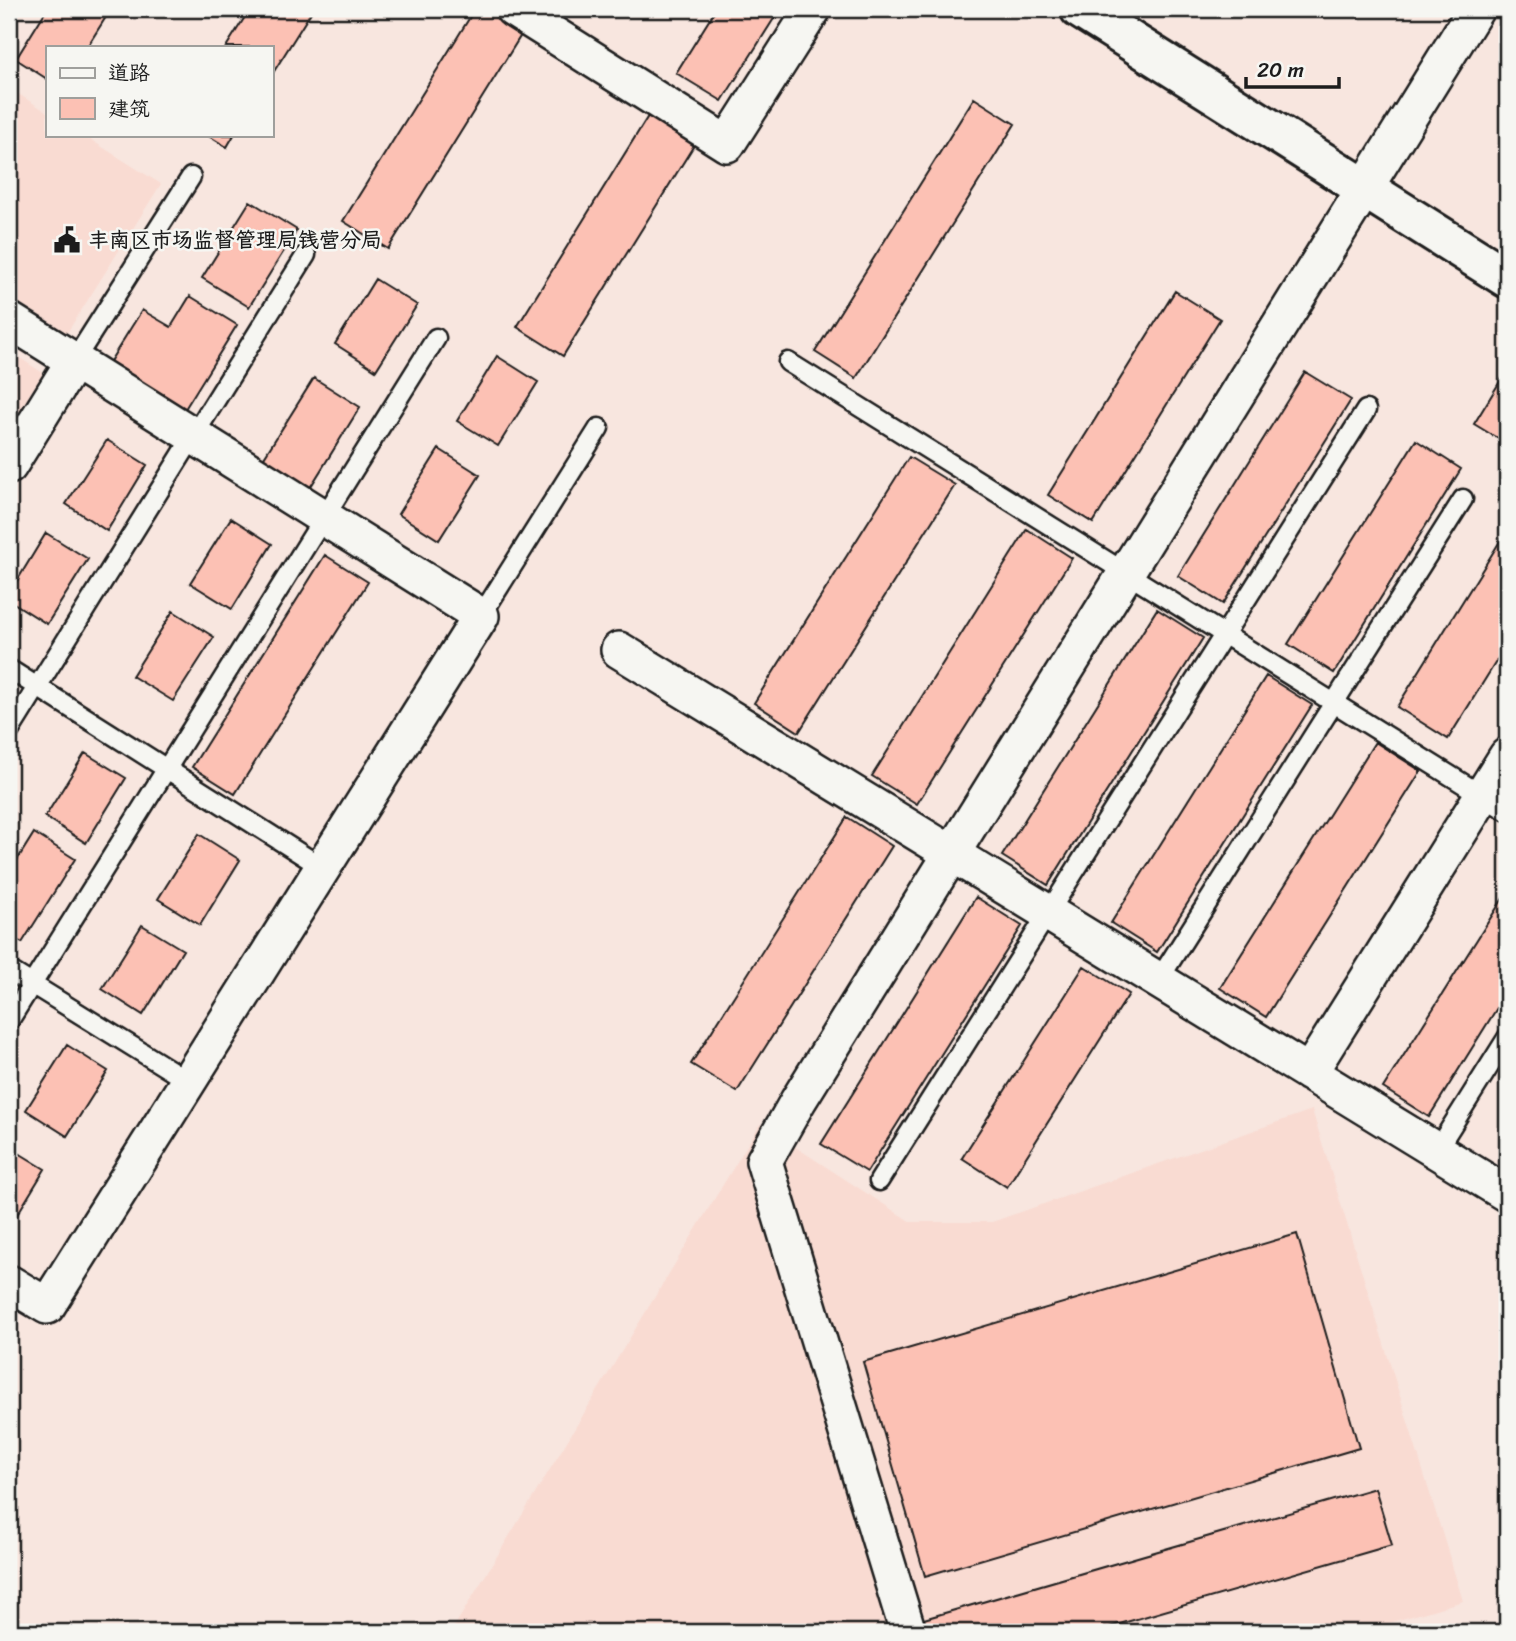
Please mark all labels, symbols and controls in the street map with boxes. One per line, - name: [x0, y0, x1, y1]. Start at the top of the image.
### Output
- legend: [46, 46, 273, 136]
- scale bar: [1246, 46, 1339, 90]
- text: 20 m: [1257, 51, 1304, 89]
- text: 道路: [108, 54, 150, 92]
- text: 建筑: [108, 90, 150, 128]
- place label: 丰南区市场监督管理局钱营分局: [88, 221, 382, 259]
- public building icon: 丰南区市场监督管理局钱营分局: [52, 225, 82, 255]

